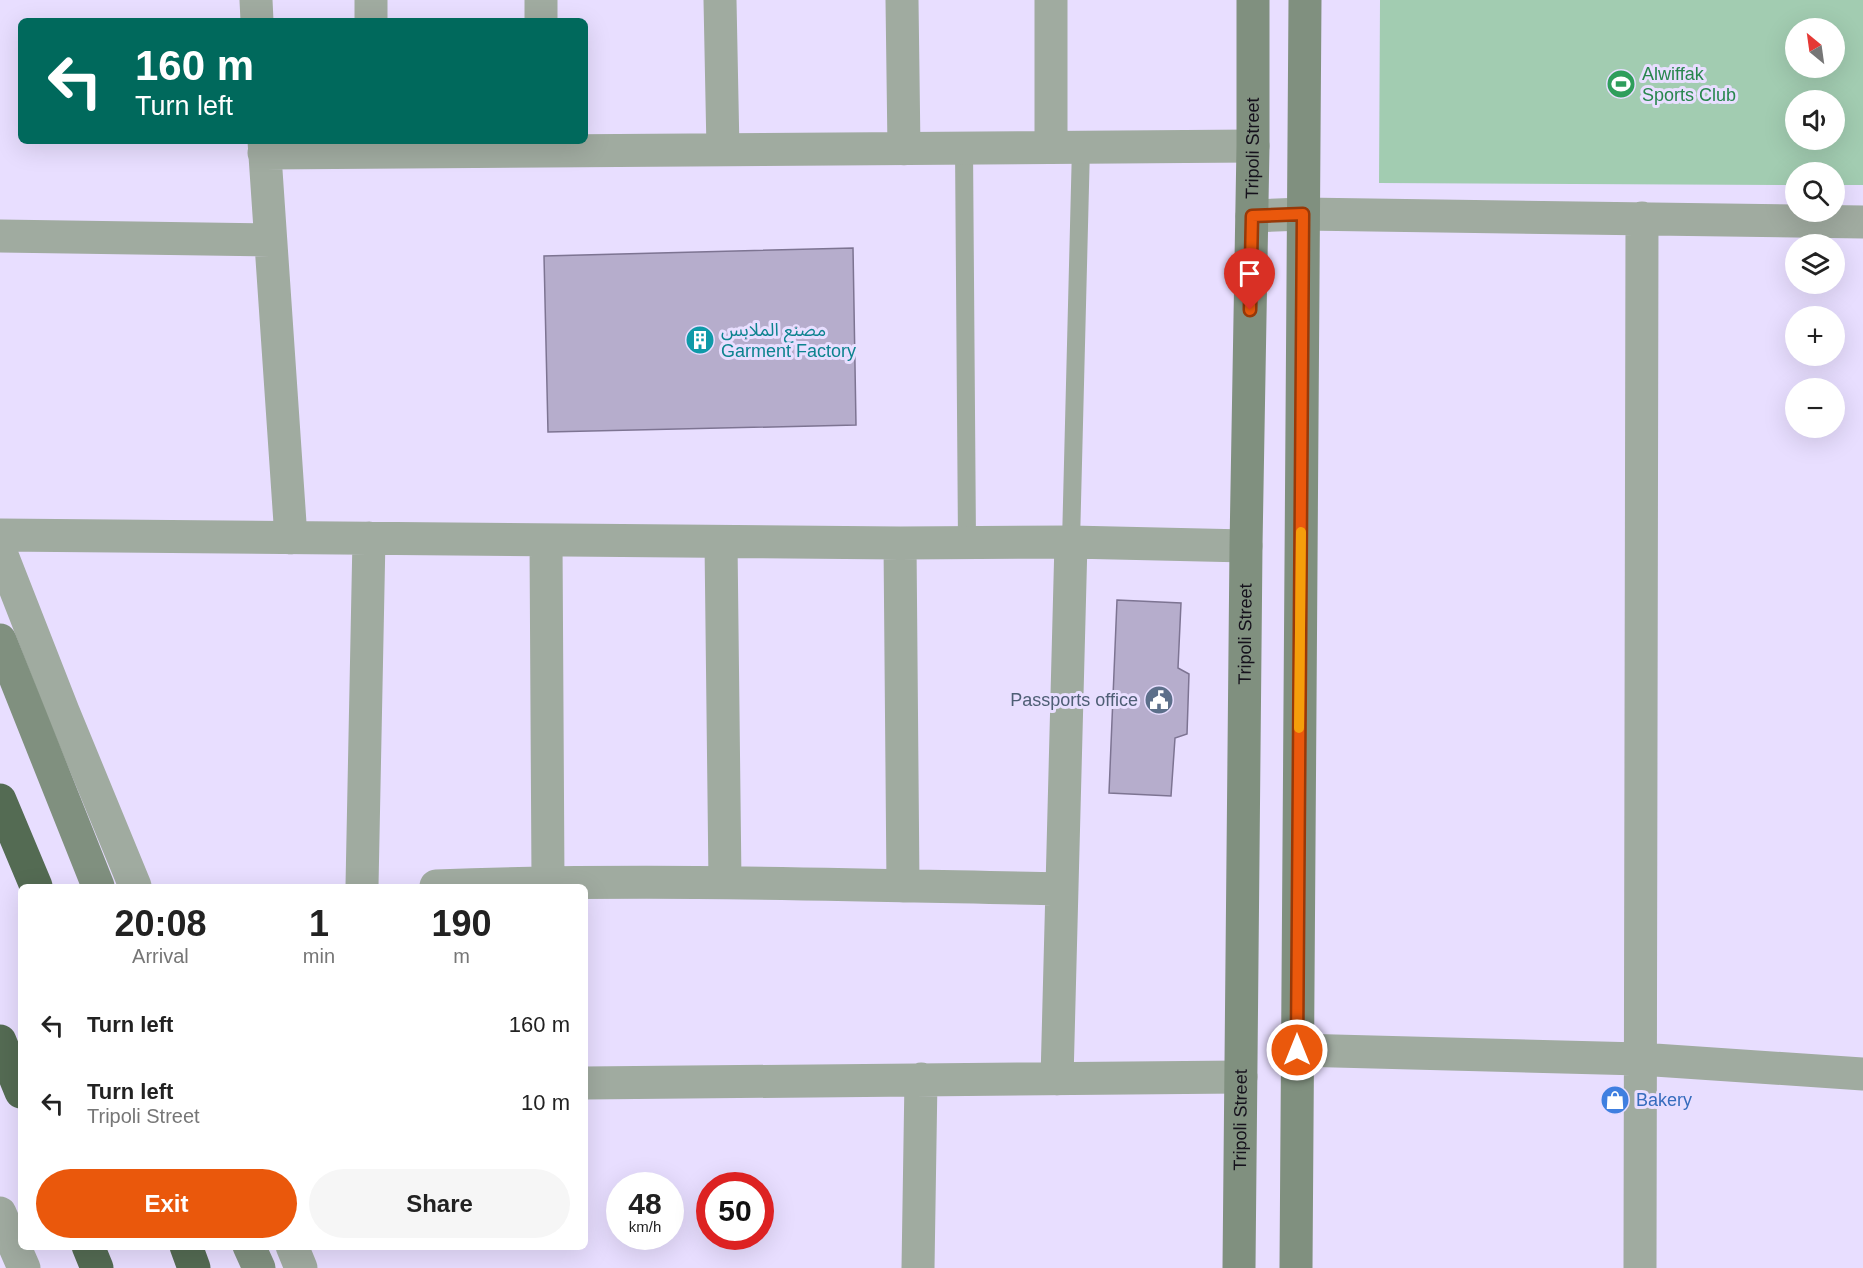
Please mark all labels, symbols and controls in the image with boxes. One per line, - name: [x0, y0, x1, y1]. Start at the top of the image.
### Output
- north arrow: [1785, 18, 1845, 78]
- map controls: [1785, 18, 1845, 438]
- icon: left: [36, 42, 114, 120]
- text: 160 m: [135, 42, 254, 89]
- place label: Alwiffak Sports Club: [1642, 64, 1736, 105]
- sports icon: Alwiffak Sports Club: [1605, 68, 1637, 100]
- button: sound: [1785, 90, 1845, 150]
- text: Turn left: [135, 91, 233, 121]
- street label: Tripoli Street: [1242, 97, 1263, 199]
- button: search: [1785, 162, 1845, 222]
- button: layers: [1785, 234, 1845, 294]
- pin: [1224, 248, 1275, 310]
- icon: arrive: [1233, 257, 1266, 290]
- button: +: [1785, 306, 1845, 366]
- place label: مصنع الملابس Garment Factory: [721, 320, 856, 361]
- building icon: مصنع الملابس Garment Factory: [684, 324, 716, 356]
- button: −: [1785, 378, 1845, 438]
- street label: Tripoli Street: [1235, 583, 1256, 685]
- public building icon: Passports office: [1143, 684, 1175, 716]
- place label: Passports office: [1010, 690, 1138, 710]
- text: 20:08: [114, 903, 206, 944]
- text: 1: [309, 903, 329, 944]
- text: 190: [431, 903, 492, 944]
- text: Arrival: [132, 945, 189, 967]
- text: min: [303, 945, 335, 967]
- text: m: [453, 945, 470, 967]
- icon: left: [36, 1009, 69, 1042]
- text: Turn left: [87, 1012, 173, 1037]
- text: 160 m: [509, 1012, 570, 1037]
- position arrow: [1265, 1018, 1329, 1082]
- street label: Tripoli Street: [1230, 1069, 1251, 1171]
- text: Turn left: [87, 1079, 173, 1104]
- shop icon: Bakery: [1599, 1084, 1631, 1116]
- icon: left: [36, 1087, 69, 1120]
- text: 10 m: [521, 1090, 570, 1115]
- place label: Bakery: [1636, 1090, 1692, 1110]
- text: Tripoli Street: [87, 1105, 200, 1127]
- button: Exit: [36, 1169, 297, 1238]
- button: Share: [309, 1169, 570, 1238]
- speed limit sign: 50: [696, 1172, 774, 1250]
- text: 48: [628, 1187, 662, 1220]
- text: km/h: [629, 1218, 661, 1235]

